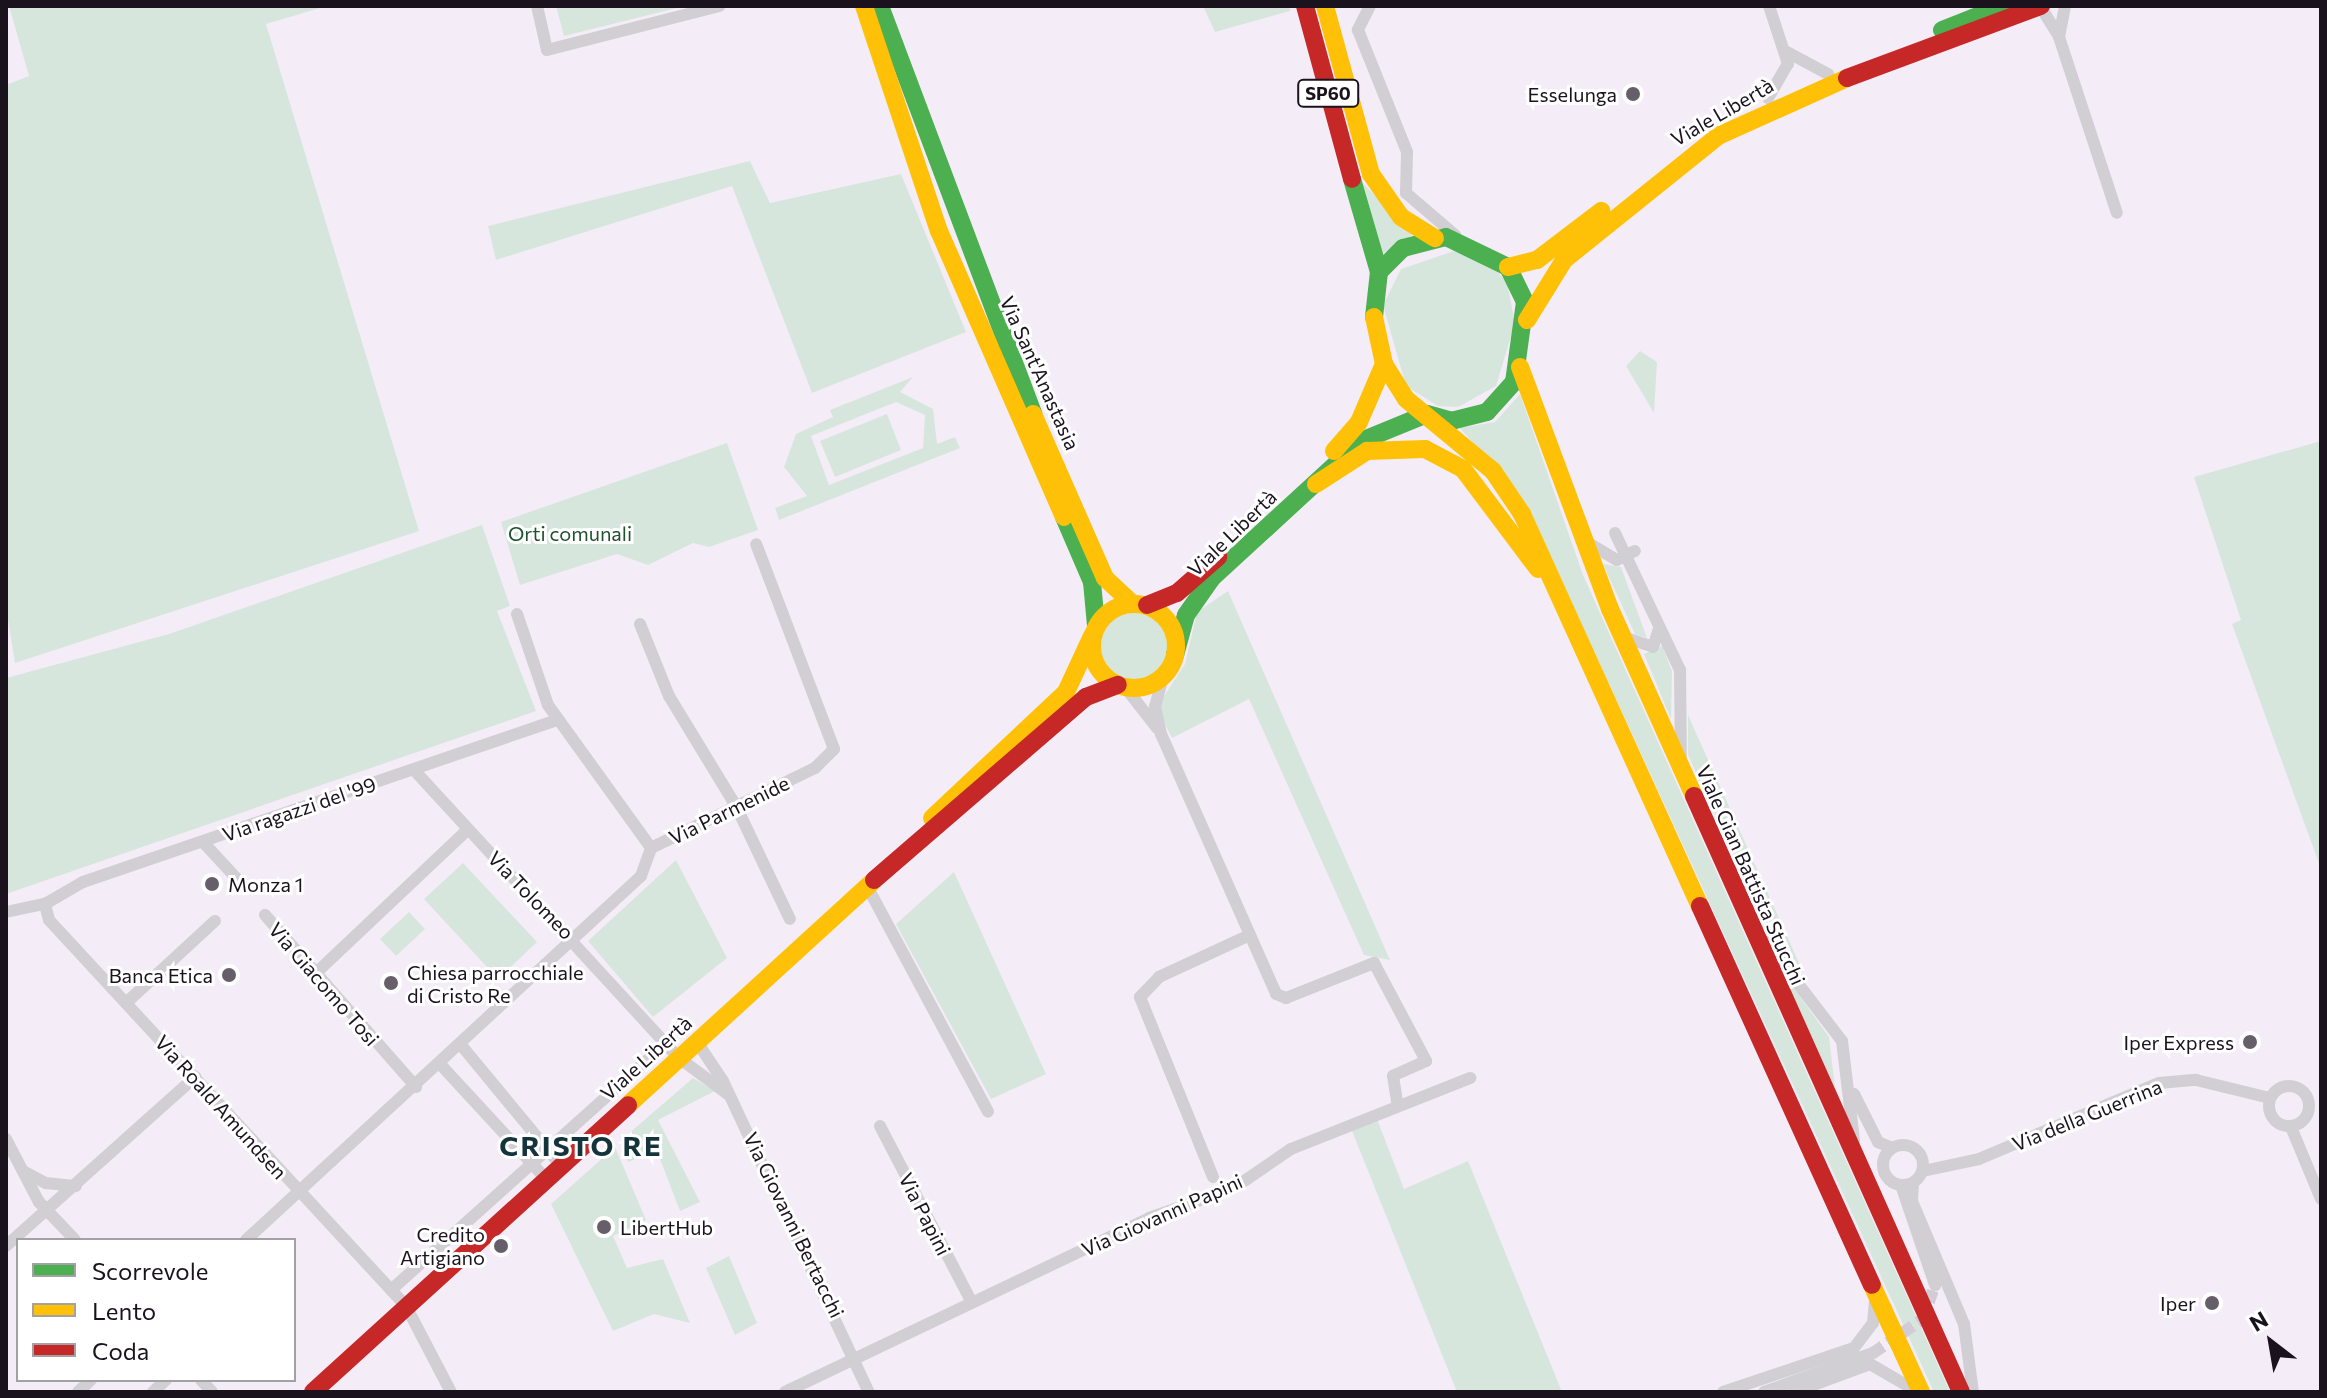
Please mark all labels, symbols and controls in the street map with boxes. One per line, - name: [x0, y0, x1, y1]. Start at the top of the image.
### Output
- street label: Viale Libertà: [1666, 73, 1778, 151]
- road number: SP60: [1296, 79, 1360, 107]
- place label: Esselunga: [1528, 82, 1617, 106]
- marker: Esselunga: [1624, 85, 1642, 103]
- street label: Via Sant'Anastasia: [995, 292, 1085, 454]
- street label: Viale Libertà: [1183, 485, 1281, 581]
- park label: Orti comunali: [508, 521, 632, 545]
- street label: Viale Gian Battista Stucchi: [1692, 761, 1810, 989]
- street label: Via ragazzi del '99: [219, 771, 379, 847]
- street label: Via Parmenide: [665, 771, 793, 849]
- street label: Via Tolomeo: [483, 846, 579, 944]
- place label: Monza 1: [228, 872, 303, 896]
- marker: Monza 1: [203, 875, 221, 893]
- street label: Via Giacomo Tosi: [264, 917, 384, 1051]
- place label: Chiesa parrocchiale di Cristo Re: [407, 960, 584, 1007]
- place label: Banca Etica: [109, 963, 213, 987]
- marker: Banca Etica: [220, 966, 238, 984]
- marker: Chiesa parrocchiale di Cristo Re: [382, 974, 400, 992]
- street label: Viale Libertà: [595, 1011, 697, 1105]
- street label: Via Roald Amundsen: [150, 1030, 292, 1184]
- place label: Iper Express: [2124, 1030, 2234, 1054]
- marker: Iper Express: [2241, 1033, 2259, 1051]
- street label: Via della Guerrina: [2009, 1074, 2165, 1156]
- district label: CRISTO RE: [499, 1128, 663, 1162]
- street label: Via Giovanni Bertacchi: [739, 1128, 849, 1322]
- street label: Via Papini: [894, 1169, 956, 1259]
- street label: Via Giovanni Papini: [1078, 1169, 1246, 1261]
- place label: LibertHub: [620, 1215, 713, 1239]
- marker: LibertHub: [595, 1218, 613, 1236]
- place label: Credito Artigiano: [400, 1222, 485, 1269]
- marker: Credito Artigiano: [492, 1237, 510, 1255]
- legend: [16, 1238, 296, 1382]
- text: Scorrevole: [92, 1256, 208, 1285]
- place label: Iper: [2160, 1291, 2196, 1315]
- marker: Iper: [2203, 1294, 2221, 1312]
- text: Lento: [92, 1296, 156, 1325]
- north arrow: [2231, 1302, 2311, 1382]
- text: N: [2244, 1305, 2272, 1337]
- text: Coda: [92, 1336, 149, 1365]

